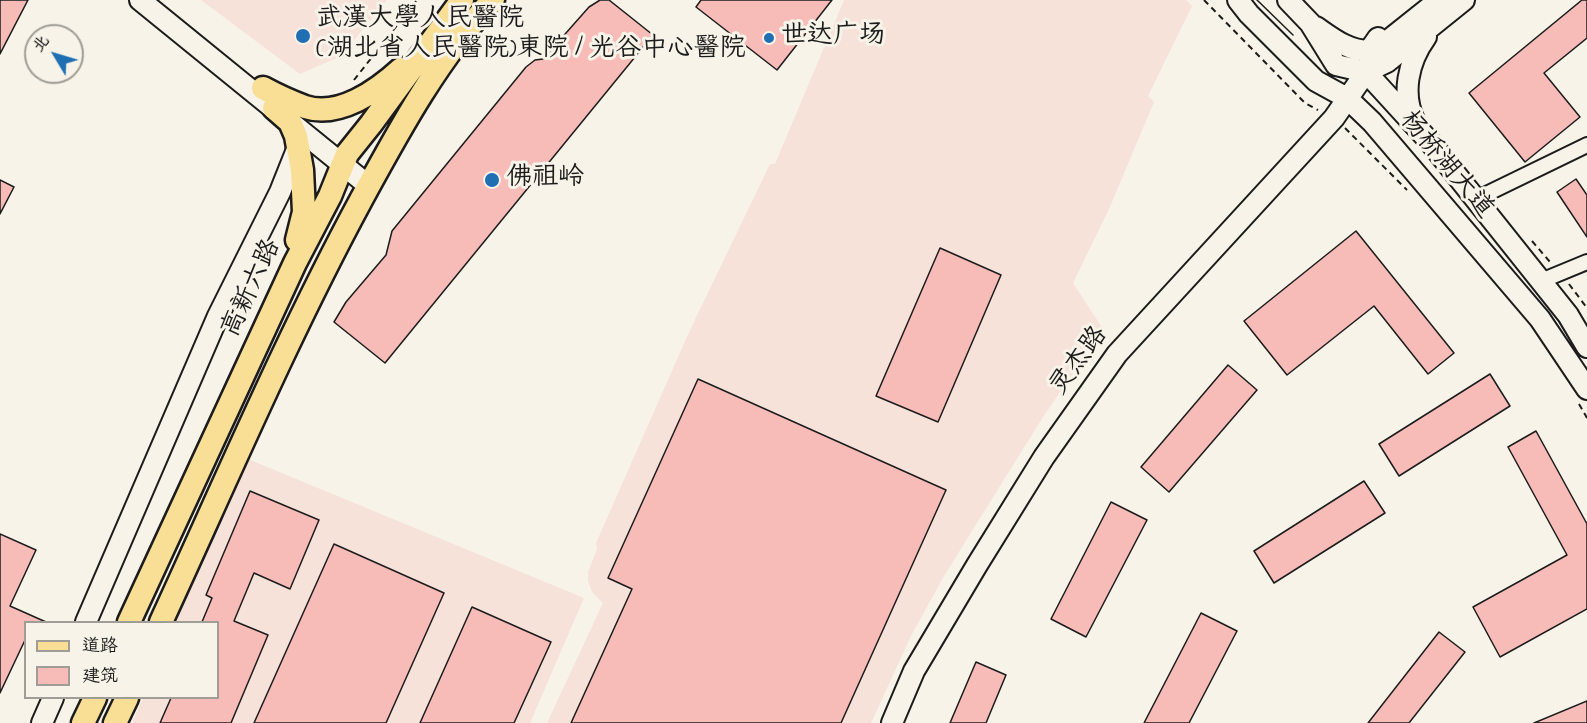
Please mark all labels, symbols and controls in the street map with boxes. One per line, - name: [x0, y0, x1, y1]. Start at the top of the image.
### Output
- place label: 武漢大學人民醫院 (湖北省人民醫院)東院 / 光谷中心醫院: [316, 5, 746, 66]
- place label: 世达广场: [781, 22, 885, 54]
- north arrow: [24, 24, 84, 84]
- marker: 武漢大學人民醫院 (湖北省人民醫院)東院 / 光谷中心醫院: [294, 27, 312, 45]
- text: 北: [27, 30, 56, 58]
- marker: 世达广场: [762, 31, 776, 45]
- street label: 杨桥湖大道: [1391, 106, 1499, 226]
- place label: 佛祖岭: [506, 164, 584, 196]
- marker: 佛祖岭: [483, 171, 501, 189]
- street label: 高新六路: [217, 235, 289, 343]
- street label: 灵杰路: [1044, 321, 1116, 403]
- legend: [24, 621, 219, 699]
- text: 道路: [82, 634, 118, 660]
- text: 建筑: [82, 664, 118, 690]

